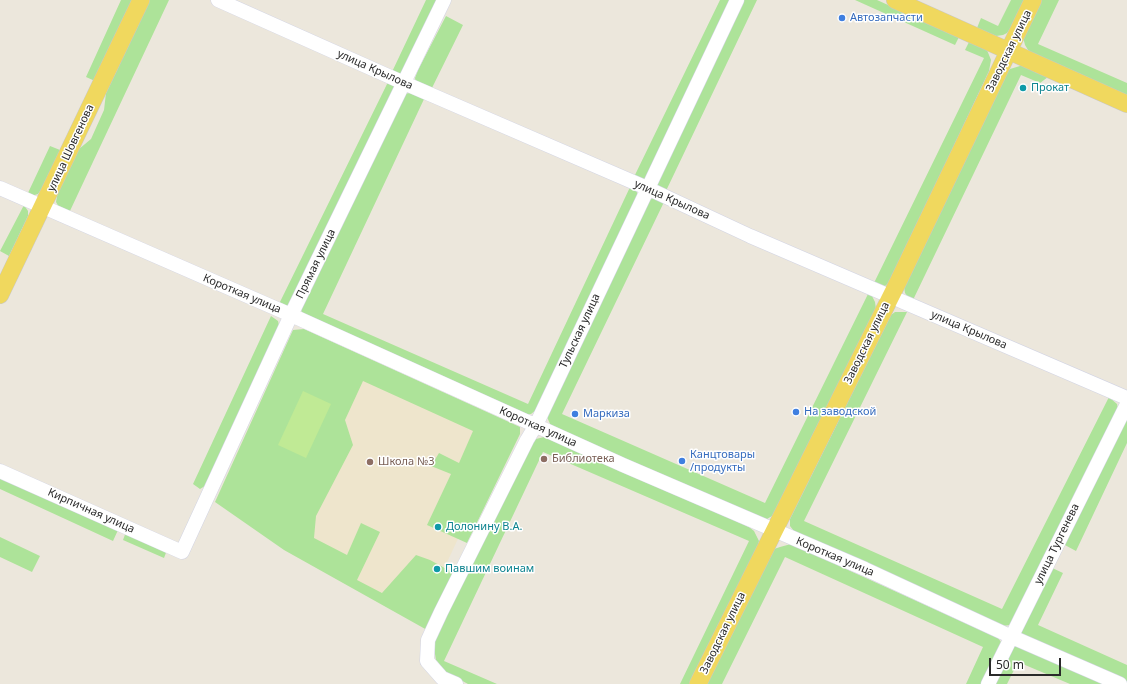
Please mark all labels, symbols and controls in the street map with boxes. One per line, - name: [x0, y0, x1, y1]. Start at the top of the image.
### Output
- street label: Заводская улица: [983, 8, 1035, 94]
- place label: Автозапчасти: [850, 11, 923, 25]
- marker: Автозапчасти: [837, 13, 847, 23]
- street label: улица Крылова: [335, 47, 415, 93]
- place label: Прокат: [1031, 81, 1069, 95]
- marker: Прокат: [1018, 83, 1028, 93]
- street label: улица Шовгенова: [45, 102, 97, 194]
- street label: улица Крылова: [632, 177, 712, 223]
- street label: Прямая улица: [293, 227, 339, 301]
- street label: Короткая улица: [201, 272, 283, 316]
- street label: Тульская улица: [557, 292, 603, 370]
- street label: Заводская улица: [841, 300, 893, 386]
- street label: улица Крылова: [929, 308, 1009, 352]
- street label: Короткая улица: [497, 404, 579, 450]
- place label: На заводской: [804, 405, 876, 419]
- place label: Маркиза: [583, 407, 630, 421]
- marker: На заводской: [791, 407, 801, 417]
- marker: Маркиза: [570, 409, 580, 419]
- place label: Канцтовары /продукты: [690, 448, 755, 474]
- place label: Библиотека: [552, 452, 615, 466]
- marker: Библиотека: [539, 454, 549, 464]
- place label: Школа №3: [378, 455, 434, 469]
- marker: Канцтовары /продукты: [677, 456, 687, 466]
- marker: Школа №3: [365, 457, 375, 467]
- street label: Кирпичная улица: [46, 486, 136, 536]
- street label: улица Тургенева: [1032, 502, 1082, 586]
- place label: Долонину В.А.: [446, 520, 522, 534]
- marker: Долонину В.А.: [433, 522, 443, 532]
- street label: Короткая улица: [794, 535, 876, 579]
- place label: Павшим воинам: [445, 562, 534, 576]
- marker: Павшим воинам: [432, 564, 442, 574]
- street label: Заводская улица: [697, 590, 749, 676]
- scale bar: [991, 650, 1063, 676]
- text: 50 m: [996, 656, 1024, 673]

